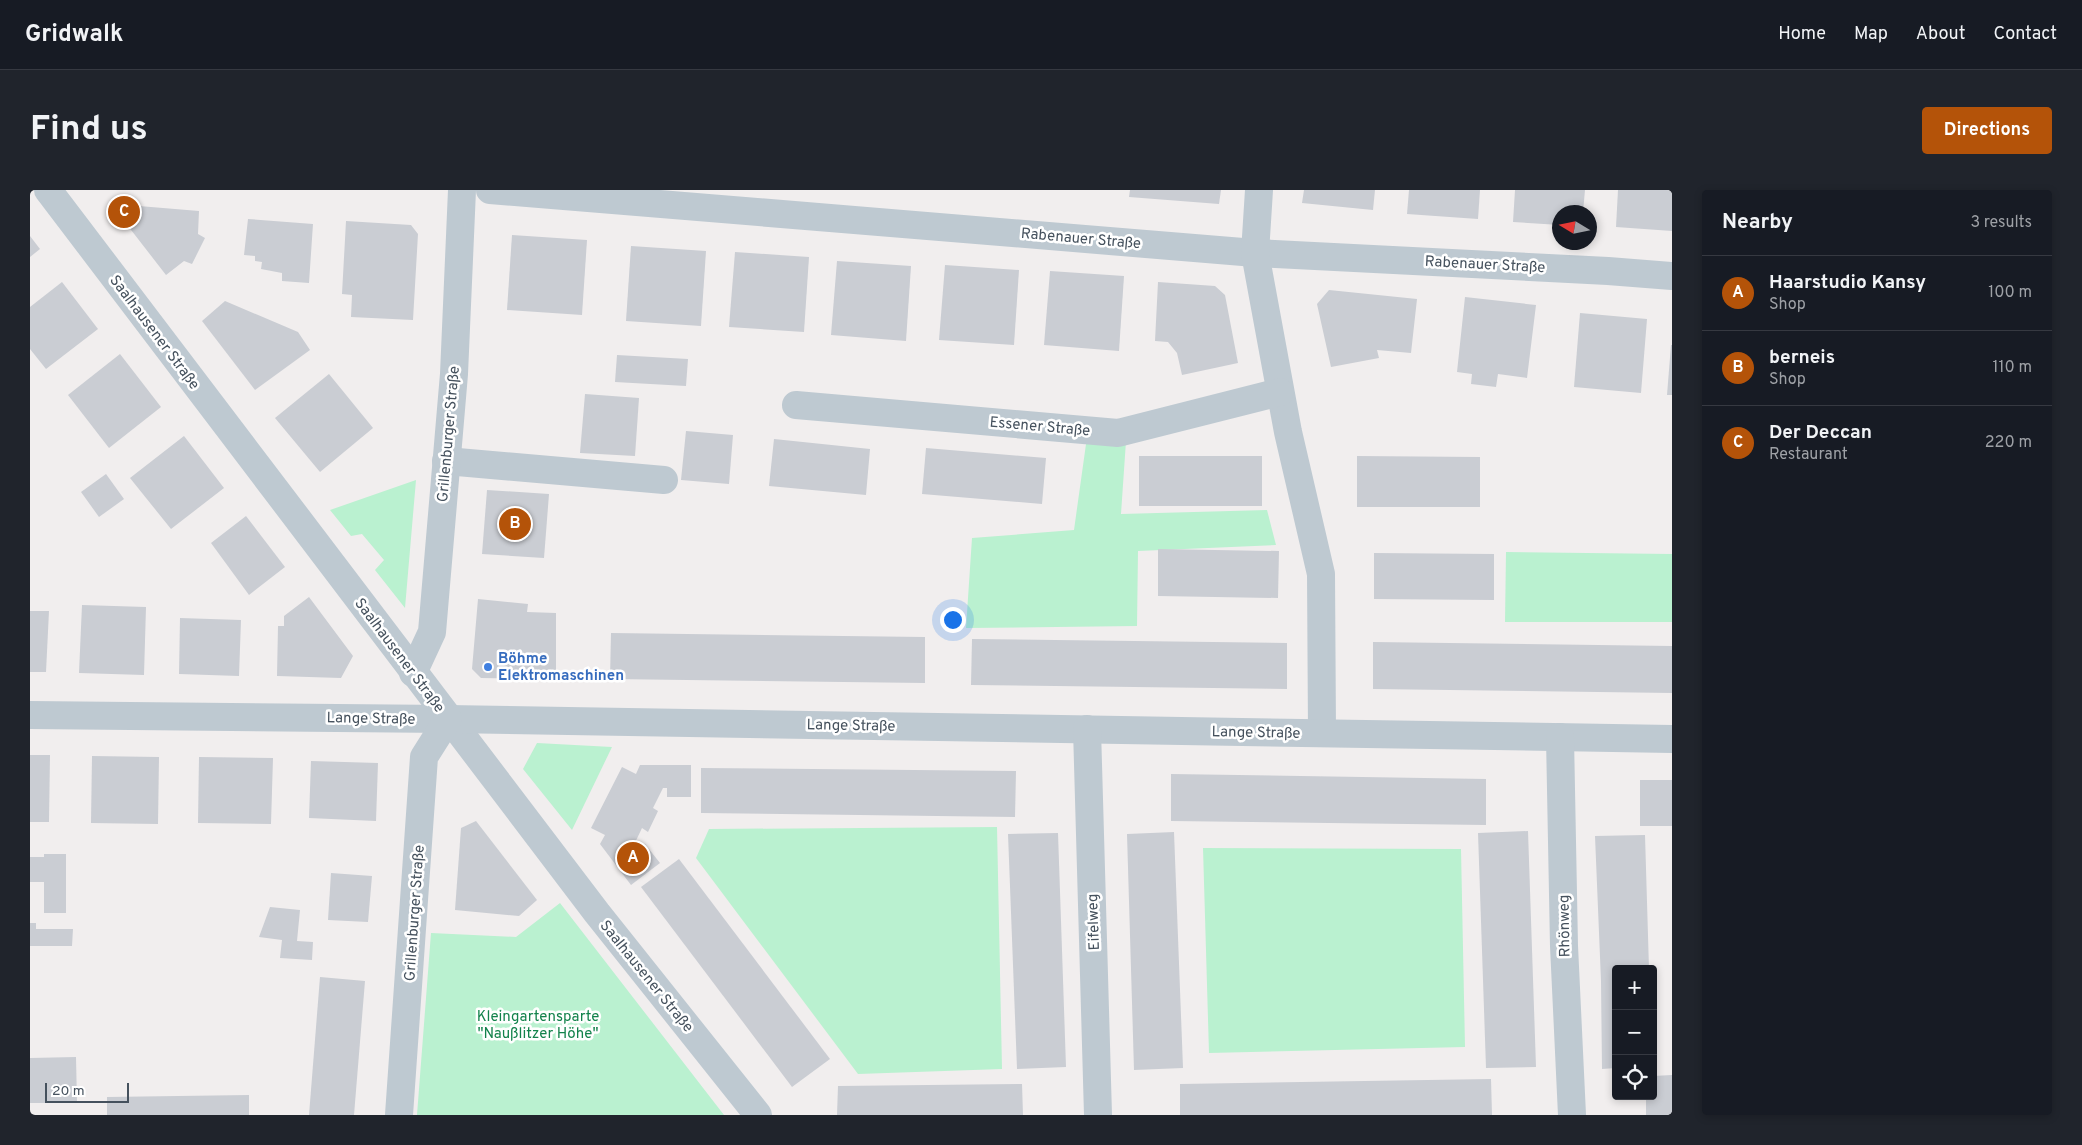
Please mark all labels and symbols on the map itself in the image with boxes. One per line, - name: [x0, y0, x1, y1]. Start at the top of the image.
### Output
- pin: C: [108, 193, 140, 231]
- north arrow: [1552, 205, 1597, 250]
- street label: Rabenauer Straße: [1020, 225, 1142, 254]
- street label: Rabenauer Straße: [1424, 253, 1546, 278]
- street label: Saalhausener Straße: [104, 272, 203, 394]
- street label: Grillenburger Straße: [434, 365, 465, 503]
- street label: Essener Straße: [989, 414, 1091, 441]
- pin: B: [499, 505, 531, 543]
- street label: Saalhausener Straße: [349, 595, 448, 717]
- your location: [940, 607, 966, 633]
- place label: Böhme Elektromaschinen: [498, 650, 624, 686]
- marker: Böhme Elektromaschinen: [482, 661, 494, 673]
- street label: Lange Straße: [326, 709, 416, 730]
- street label: Lange Straße: [806, 716, 896, 737]
- street label: Lange Straße: [1211, 723, 1301, 744]
- pin: A: [617, 839, 649, 877]
- street label: Grillenburger Straße: [401, 844, 430, 982]
- street label: Eifelweg: [1084, 893, 1105, 951]
- street label: Rhönweg: [1555, 894, 1576, 958]
- street label: Saalhausener Straße: [595, 917, 697, 1037]
- park label: Kleingartensparte "Naußlitzer Höhe": [477, 1008, 599, 1044]
- scale bar: [45, 1080, 129, 1103]

